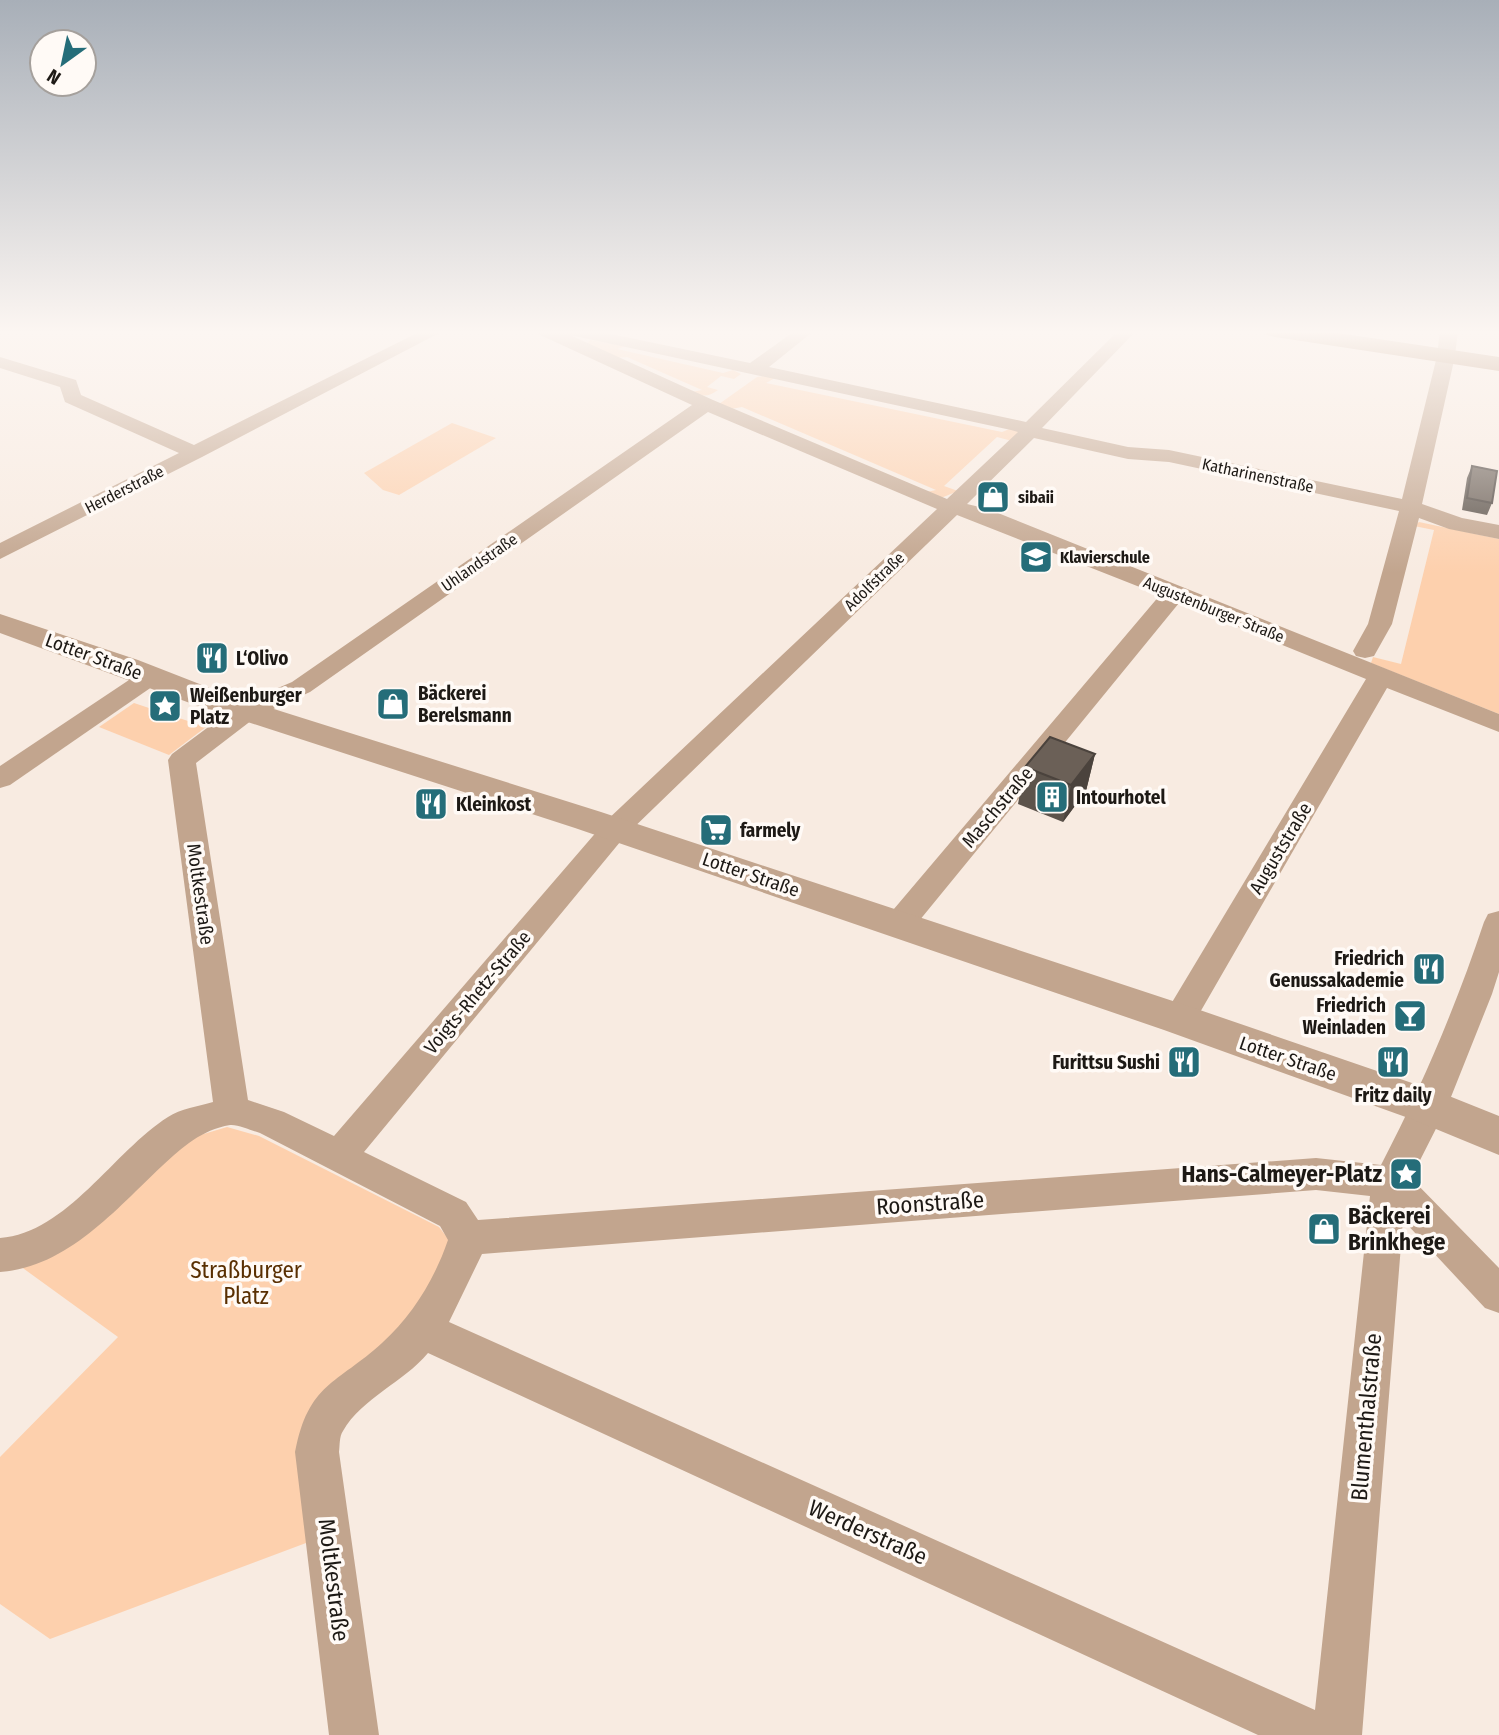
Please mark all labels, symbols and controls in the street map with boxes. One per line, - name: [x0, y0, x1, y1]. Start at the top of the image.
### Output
- north arrow: [28, 28, 98, 98]
- text: N: [43, 64, 65, 90]
- street label: Katharinenstraße: [1200, 454, 1315, 497]
- street label: Herderstraße: [82, 461, 167, 517]
- shop icon: sibaii: [974, 478, 1012, 516]
- place label: sibaii: [1018, 488, 1054, 507]
- street label: Uhlandstraße: [438, 529, 521, 596]
- school or university icon: Klavierschule: [1017, 538, 1055, 576]
- street label: Adolfstraße: [840, 548, 908, 615]
- place label: Klavierschule: [1060, 548, 1150, 567]
- street label: Augustenburger Straße: [1141, 573, 1287, 646]
- street label: Lotter Straße: [42, 628, 145, 685]
- restaurant icon: L‘Olivo: [193, 639, 231, 677]
- place label: L‘Olivo: [236, 647, 288, 670]
- place label: Bäckerei Berelsmann: [418, 682, 512, 727]
- place label: Weißenburger Platz: [190, 684, 303, 729]
- shop icon: Bäckerei Berelsmann: [374, 685, 412, 723]
- place icon: Weißenburger Platz: [146, 687, 184, 725]
- street label: Maschstraße: [957, 762, 1038, 852]
- building icon: Intourhotel: [1033, 778, 1071, 816]
- restaurant icon: Kleinkost: [412, 785, 450, 823]
- place label: Intourhotel: [1076, 786, 1166, 809]
- place label: Kleinkost: [456, 793, 532, 816]
- street label: Auguststraße: [1244, 799, 1317, 898]
- supermarket icon: farmely: [697, 811, 735, 849]
- place label: farmely: [740, 819, 801, 842]
- street label: Moltkestraße: [182, 842, 219, 946]
- street label: Lotter Straße: [699, 847, 802, 902]
- street label: Voigts-Rhetz-Straße: [419, 926, 536, 1059]
- place label: Friedrich Genussakademie: [1270, 947, 1404, 992]
- restaurant icon: Friedrich Genussakademie: [1410, 950, 1448, 988]
- place label: Friedrich Weinladen: [1303, 994, 1386, 1039]
- bar icon: Friedrich Weinladen: [1391, 997, 1429, 1035]
- street label: Lotter Straße: [1236, 1031, 1339, 1086]
- restaurant icon: Furittsu Sushi: [1165, 1043, 1203, 1081]
- restaurant icon: Fritz daily: [1374, 1043, 1412, 1081]
- place label: Furittsu Sushi: [1052, 1051, 1160, 1074]
- place label: Fritz daily: [1355, 1084, 1432, 1107]
- place icon: Hans-Calmeyer-Platz: [1387, 1155, 1425, 1193]
- place label: Hans-Calmeyer-Platz: [1181, 1160, 1382, 1188]
- street label: Roonstraße: [875, 1185, 985, 1221]
- place label: Bäckerei Brinkhege: [1348, 1202, 1446, 1256]
- shop icon: Bäckerei Brinkhege: [1305, 1210, 1343, 1248]
- park label: Straßburger Platz: [190, 1256, 302, 1310]
- street label: Blumenthalstraße: [1345, 1332, 1387, 1502]
- street label: Werderstraße: [804, 1493, 932, 1571]
- street label: Moltkestraße: [313, 1517, 355, 1643]

